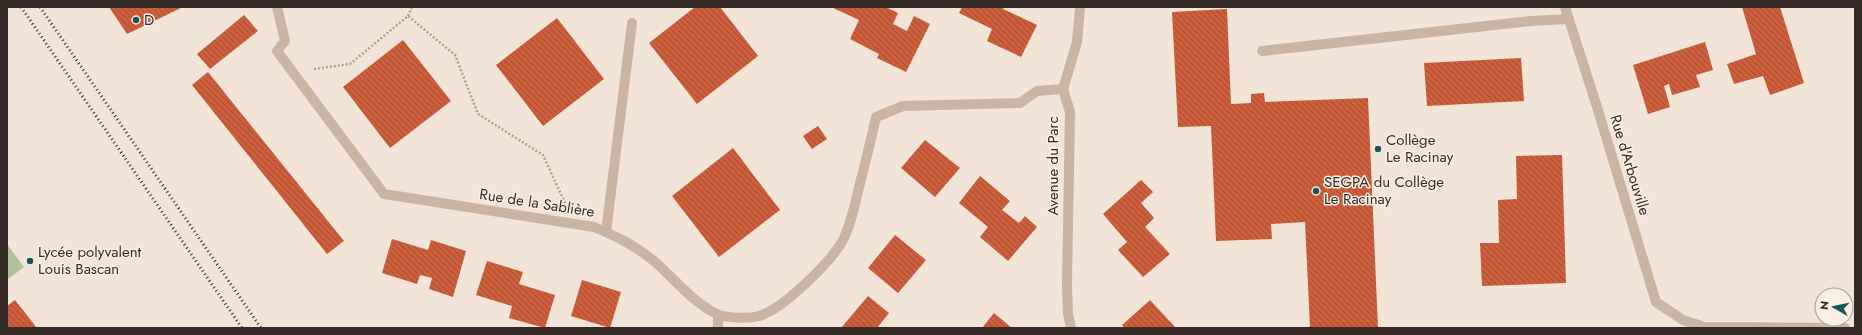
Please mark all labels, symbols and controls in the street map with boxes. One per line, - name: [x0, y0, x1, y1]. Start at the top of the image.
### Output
- place label: D: [144, 9, 154, 31]
- marker: D: [131, 15, 141, 25]
- street label: Rue d'Arbouville: [1604, 112, 1656, 218]
- street label: Avenue du Parc: [1042, 116, 1064, 216]
- place label: Collège Le Racinay: [1386, 129, 1454, 168]
- marker: Collège Le Racinay: [1373, 144, 1383, 154]
- place label: SEGPA du Collège Le Racinay: [1324, 171, 1444, 210]
- street label: Rue de la Sablière: [478, 183, 596, 223]
- marker: SEGPA du Collège Le Racinay: [1311, 186, 1321, 196]
- place label: Lycée polyvalent Louis Bascan: [38, 241, 142, 280]
- marker: Lycée polyvalent Louis Bascan: [25, 256, 35, 266]
- north arrow: [1814, 287, 1854, 327]
- text: N: [1816, 300, 1833, 311]

